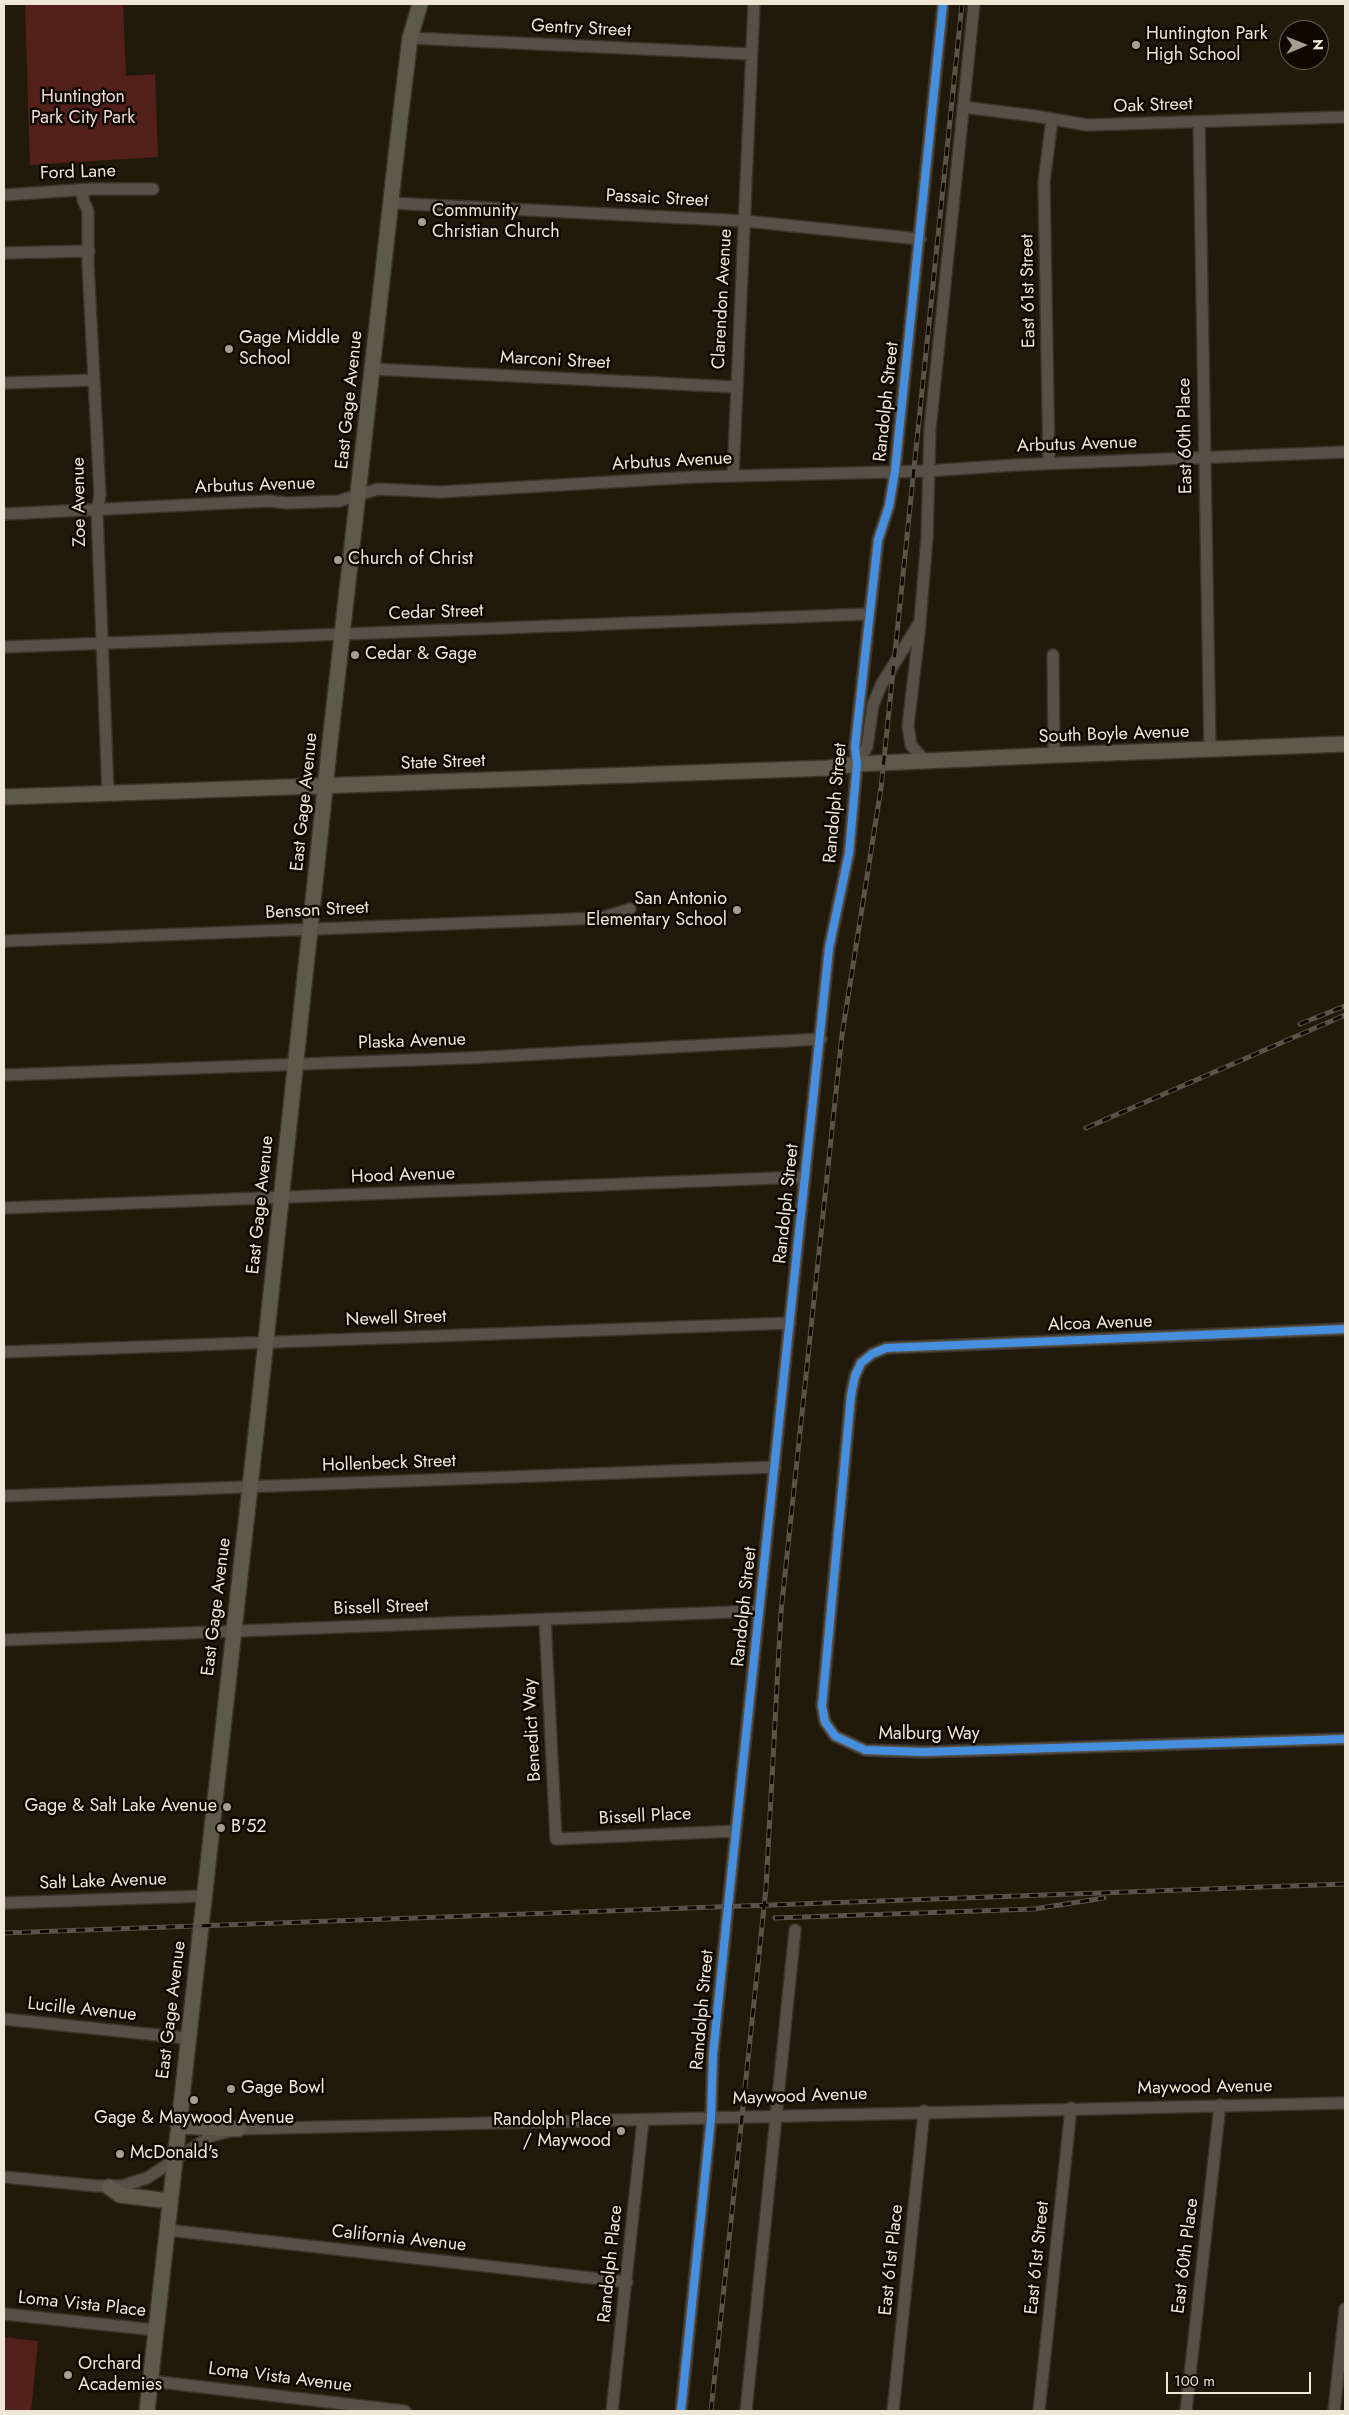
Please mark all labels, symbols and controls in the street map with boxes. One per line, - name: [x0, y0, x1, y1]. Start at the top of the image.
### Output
- street label: Gentry Street: [531, 16, 631, 42]
- north arrow: [1279, 20, 1329, 70]
- place label: Huntington Park High School: [1146, 24, 1268, 66]
- marker: Huntington Park High School: [1130, 39, 1142, 51]
- text: N: [1308, 39, 1328, 50]
- park label: Huntington Park City Park: [31, 87, 135, 130]
- street label: Oak Street: [1113, 94, 1193, 118]
- street label: Ford Lane: [40, 161, 116, 185]
- street label: Passaic Street: [605, 186, 709, 212]
- place label: Community Christian Church: [432, 201, 560, 243]
- marker: Community Christian Church: [416, 216, 428, 228]
- street label: Clarendon Avenue: [709, 228, 737, 370]
- street label: East 61st Street: [1017, 234, 1041, 348]
- place label: Gage Middle School: [239, 328, 340, 370]
- street label: East Gage Avenue: [332, 330, 368, 470]
- street label: Randolph Street: [870, 341, 904, 463]
- marker: Gage Middle School: [223, 343, 235, 355]
- street label: Marconi Street: [499, 347, 611, 375]
- street label: East 60th Place: [1174, 378, 1198, 494]
- street label: Arbutus Avenue: [1017, 432, 1137, 458]
- street label: Arbutus Avenue: [611, 448, 733, 476]
- street label: Zoe Avenue: [68, 457, 92, 547]
- street label: Arbutus Avenue: [195, 473, 315, 499]
- place label: Church of Christ: [348, 549, 473, 571]
- marker: Church of Christ: [332, 554, 344, 566]
- street label: Cedar Street: [388, 601, 484, 625]
- place label: Cedar & Gage: [365, 644, 477, 666]
- marker: Cedar & Gage: [349, 649, 361, 661]
- street label: South Boyle Avenue: [1038, 722, 1190, 748]
- street label: East Gage Avenue: [287, 732, 323, 872]
- street label: Randolph Street: [820, 742, 852, 864]
- street label: State Street: [400, 751, 486, 775]
- place label: San Antonio Elementary School: [586, 889, 727, 932]
- street label: Benson Street: [265, 898, 369, 924]
- marker: San Antonio Elementary School: [731, 904, 743, 916]
- street label: Plaska Avenue: [358, 1029, 466, 1055]
- street label: East Gage Avenue: [243, 1135, 279, 1275]
- street label: Randolph Street: [770, 1143, 804, 1265]
- street label: Hood Avenue: [351, 1163, 455, 1189]
- street label: Newell Street: [345, 1306, 447, 1332]
- street label: Alcoa Avenue: [1047, 1311, 1153, 1337]
- street label: Hollenbeck Street: [322, 1451, 456, 1477]
- street label: East Gage Avenue: [198, 1537, 236, 1677]
- street label: Randolph Street: [728, 1546, 762, 1668]
- street label: Bissell Street: [333, 1596, 429, 1620]
- street label: Benedict Way: [519, 1678, 547, 1782]
- street label: Malburg Way: [878, 1724, 980, 1746]
- place label: Gage & Salt Lake Avenue: [24, 1796, 217, 1818]
- marker: Gage & Salt Lake Avenue: [221, 1801, 233, 1813]
- street label: Bissell Place: [598, 1804, 692, 1830]
- place label: B'52: [231, 1817, 267, 1839]
- marker: B'52: [215, 1822, 227, 1834]
- street label: Salt Lake Avenue: [39, 1869, 167, 1895]
- street label: East Gage Avenue: [153, 1940, 191, 2080]
- street label: Randolph Street: [687, 1949, 719, 2071]
- street label: Lucille Avenue: [26, 1994, 138, 2026]
- street label: Maywood Avenue: [1137, 2076, 1273, 2100]
- place label: Gage Bowl: [241, 2078, 325, 2100]
- marker: Gage Bowl: [225, 2083, 237, 2095]
- street label: Maywood Avenue: [732, 2084, 868, 2110]
- marker: Gage & Maywood Avenue: [188, 2094, 200, 2106]
- place label: Gage & Maywood Avenue: [94, 2108, 294, 2130]
- place label: Randolph Place / Maywood: [493, 2110, 611, 2152]
- marker: Randolph Place / Maywood: [615, 2125, 627, 2137]
- place label: McDonald's: [130, 2143, 218, 2165]
- marker: McDonald's: [114, 2148, 126, 2160]
- street label: East 60th Place: [1168, 2197, 1204, 2315]
- street label: East 61st Street: [1021, 2200, 1055, 2316]
- street label: East 61st Place: [875, 2203, 909, 2317]
- street label: Randolph Place: [594, 2204, 628, 2324]
- street label: California Avenue: [331, 2221, 467, 2257]
- street label: Loma Vista Place: [17, 2288, 147, 2322]
- place label: Orchard Academies: [78, 2354, 162, 2396]
- street label: Loma Vista Avenue: [207, 2358, 353, 2398]
- scale bar: [1169, 2362, 1314, 2394]
- marker: Orchard Academies: [62, 2369, 74, 2381]
- text: 100 m: [1174, 2370, 1215, 2392]

